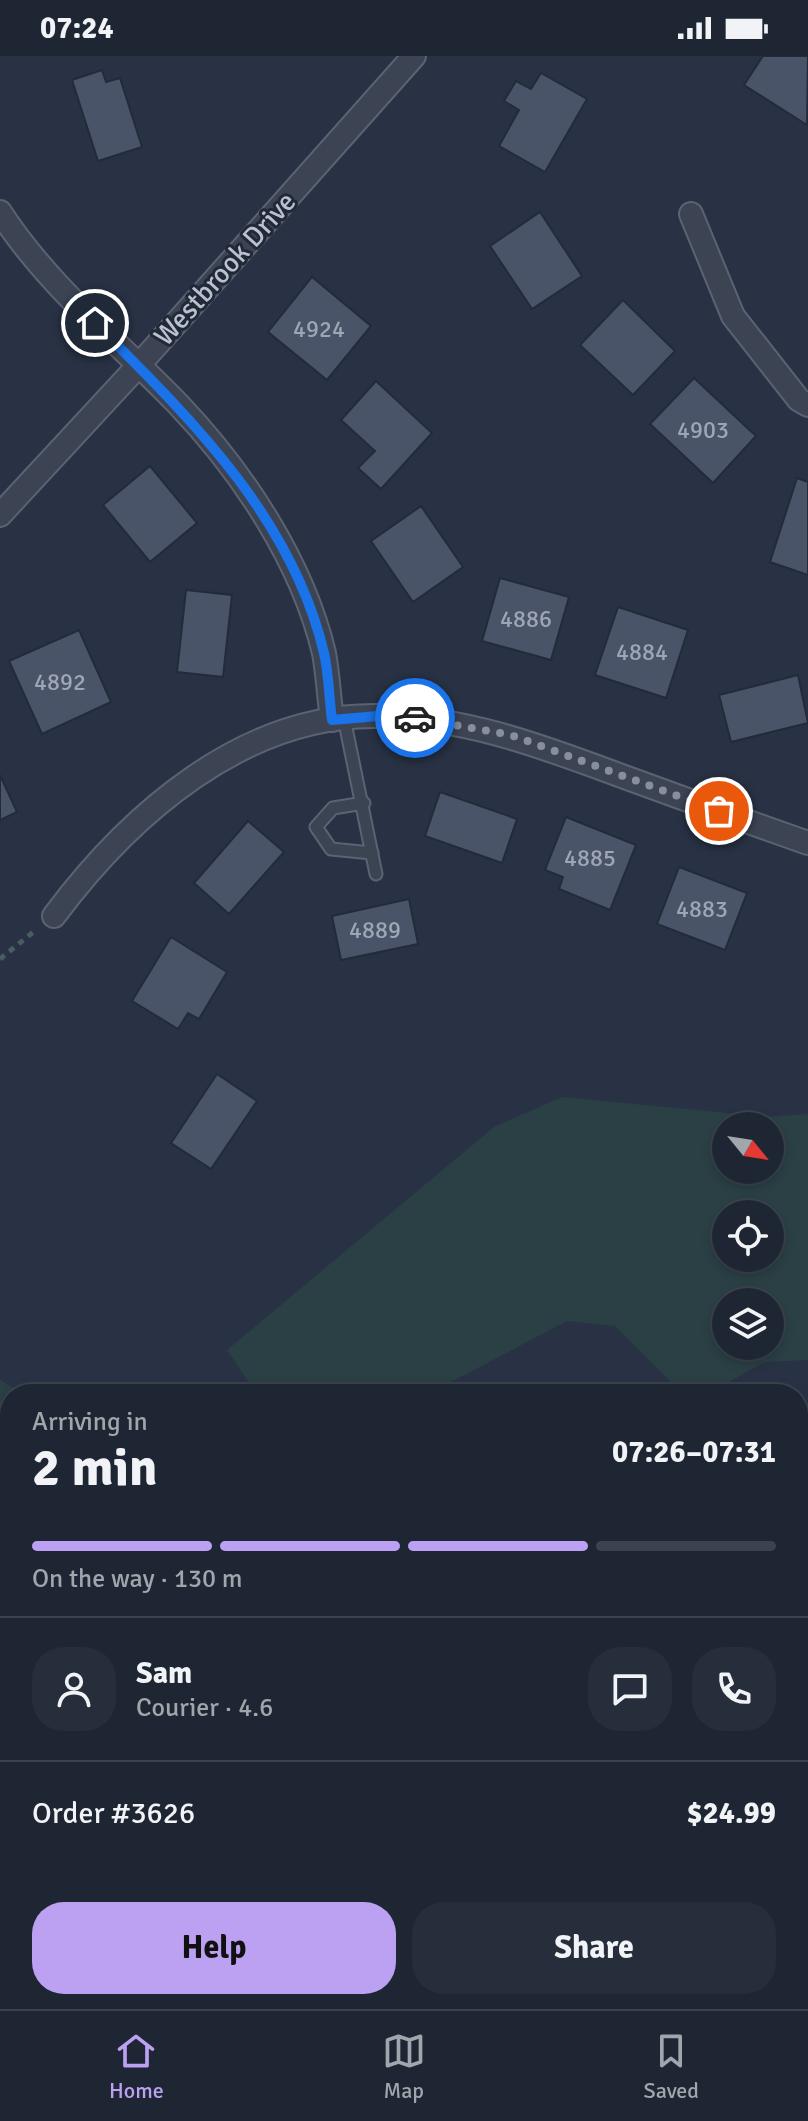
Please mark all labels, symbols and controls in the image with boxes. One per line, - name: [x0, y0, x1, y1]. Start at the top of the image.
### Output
- text: 07:24: [40, 10, 114, 47]
- street label: Westbrook Drive: [147, 185, 303, 353]
- pin: [61, 289, 129, 357]
- icon: home: [73, 301, 117, 345]
- house number: 4924: [293, 314, 345, 344]
- house number: 4903: [677, 415, 729, 445]
- house number: 4886: [500, 604, 552, 634]
- house number: 4884: [616, 637, 668, 667]
- house number: 4892: [34, 667, 86, 697]
- courier: [375, 678, 455, 758]
- icon: car: [393, 696, 437, 740]
- pin: [685, 777, 753, 845]
- icon: bag: [697, 789, 741, 833]
- house number: 4885: [564, 843, 616, 873]
- house number: 4883: [676, 894, 728, 924]
- house number: 4889: [349, 915, 401, 945]
- north arrow: [712, 1112, 784, 1184]
- map controls: [712, 1112, 784, 1360]
- button: locate: [712, 1200, 784, 1272]
- button: layers: [712, 1288, 784, 1360]
- text: Arriving in: [32, 1406, 148, 1438]
- text: 07:26–07:31: [612, 1434, 776, 1471]
- text: 2 min: [32, 1436, 158, 1500]
- text: On the way · 130 m: [32, 1563, 242, 1595]
- button: person: [32, 1647, 116, 1731]
- button: chat: [588, 1647, 672, 1731]
- button: phone: [692, 1647, 776, 1731]
- text: Sam: [136, 1655, 192, 1692]
- text: Courier · 4.6: [136, 1692, 273, 1724]
- text: Order #3626: [32, 1795, 195, 1832]
- text: $24.99: [686, 1795, 776, 1832]
- button: Help: [32, 1902, 396, 1994]
- button: Share: [412, 1902, 776, 1994]
- tab: Home: [109, 2029, 164, 2104]
- tab: Map: [382, 2029, 426, 2104]
- tab: Saved: [644, 2029, 699, 2104]

